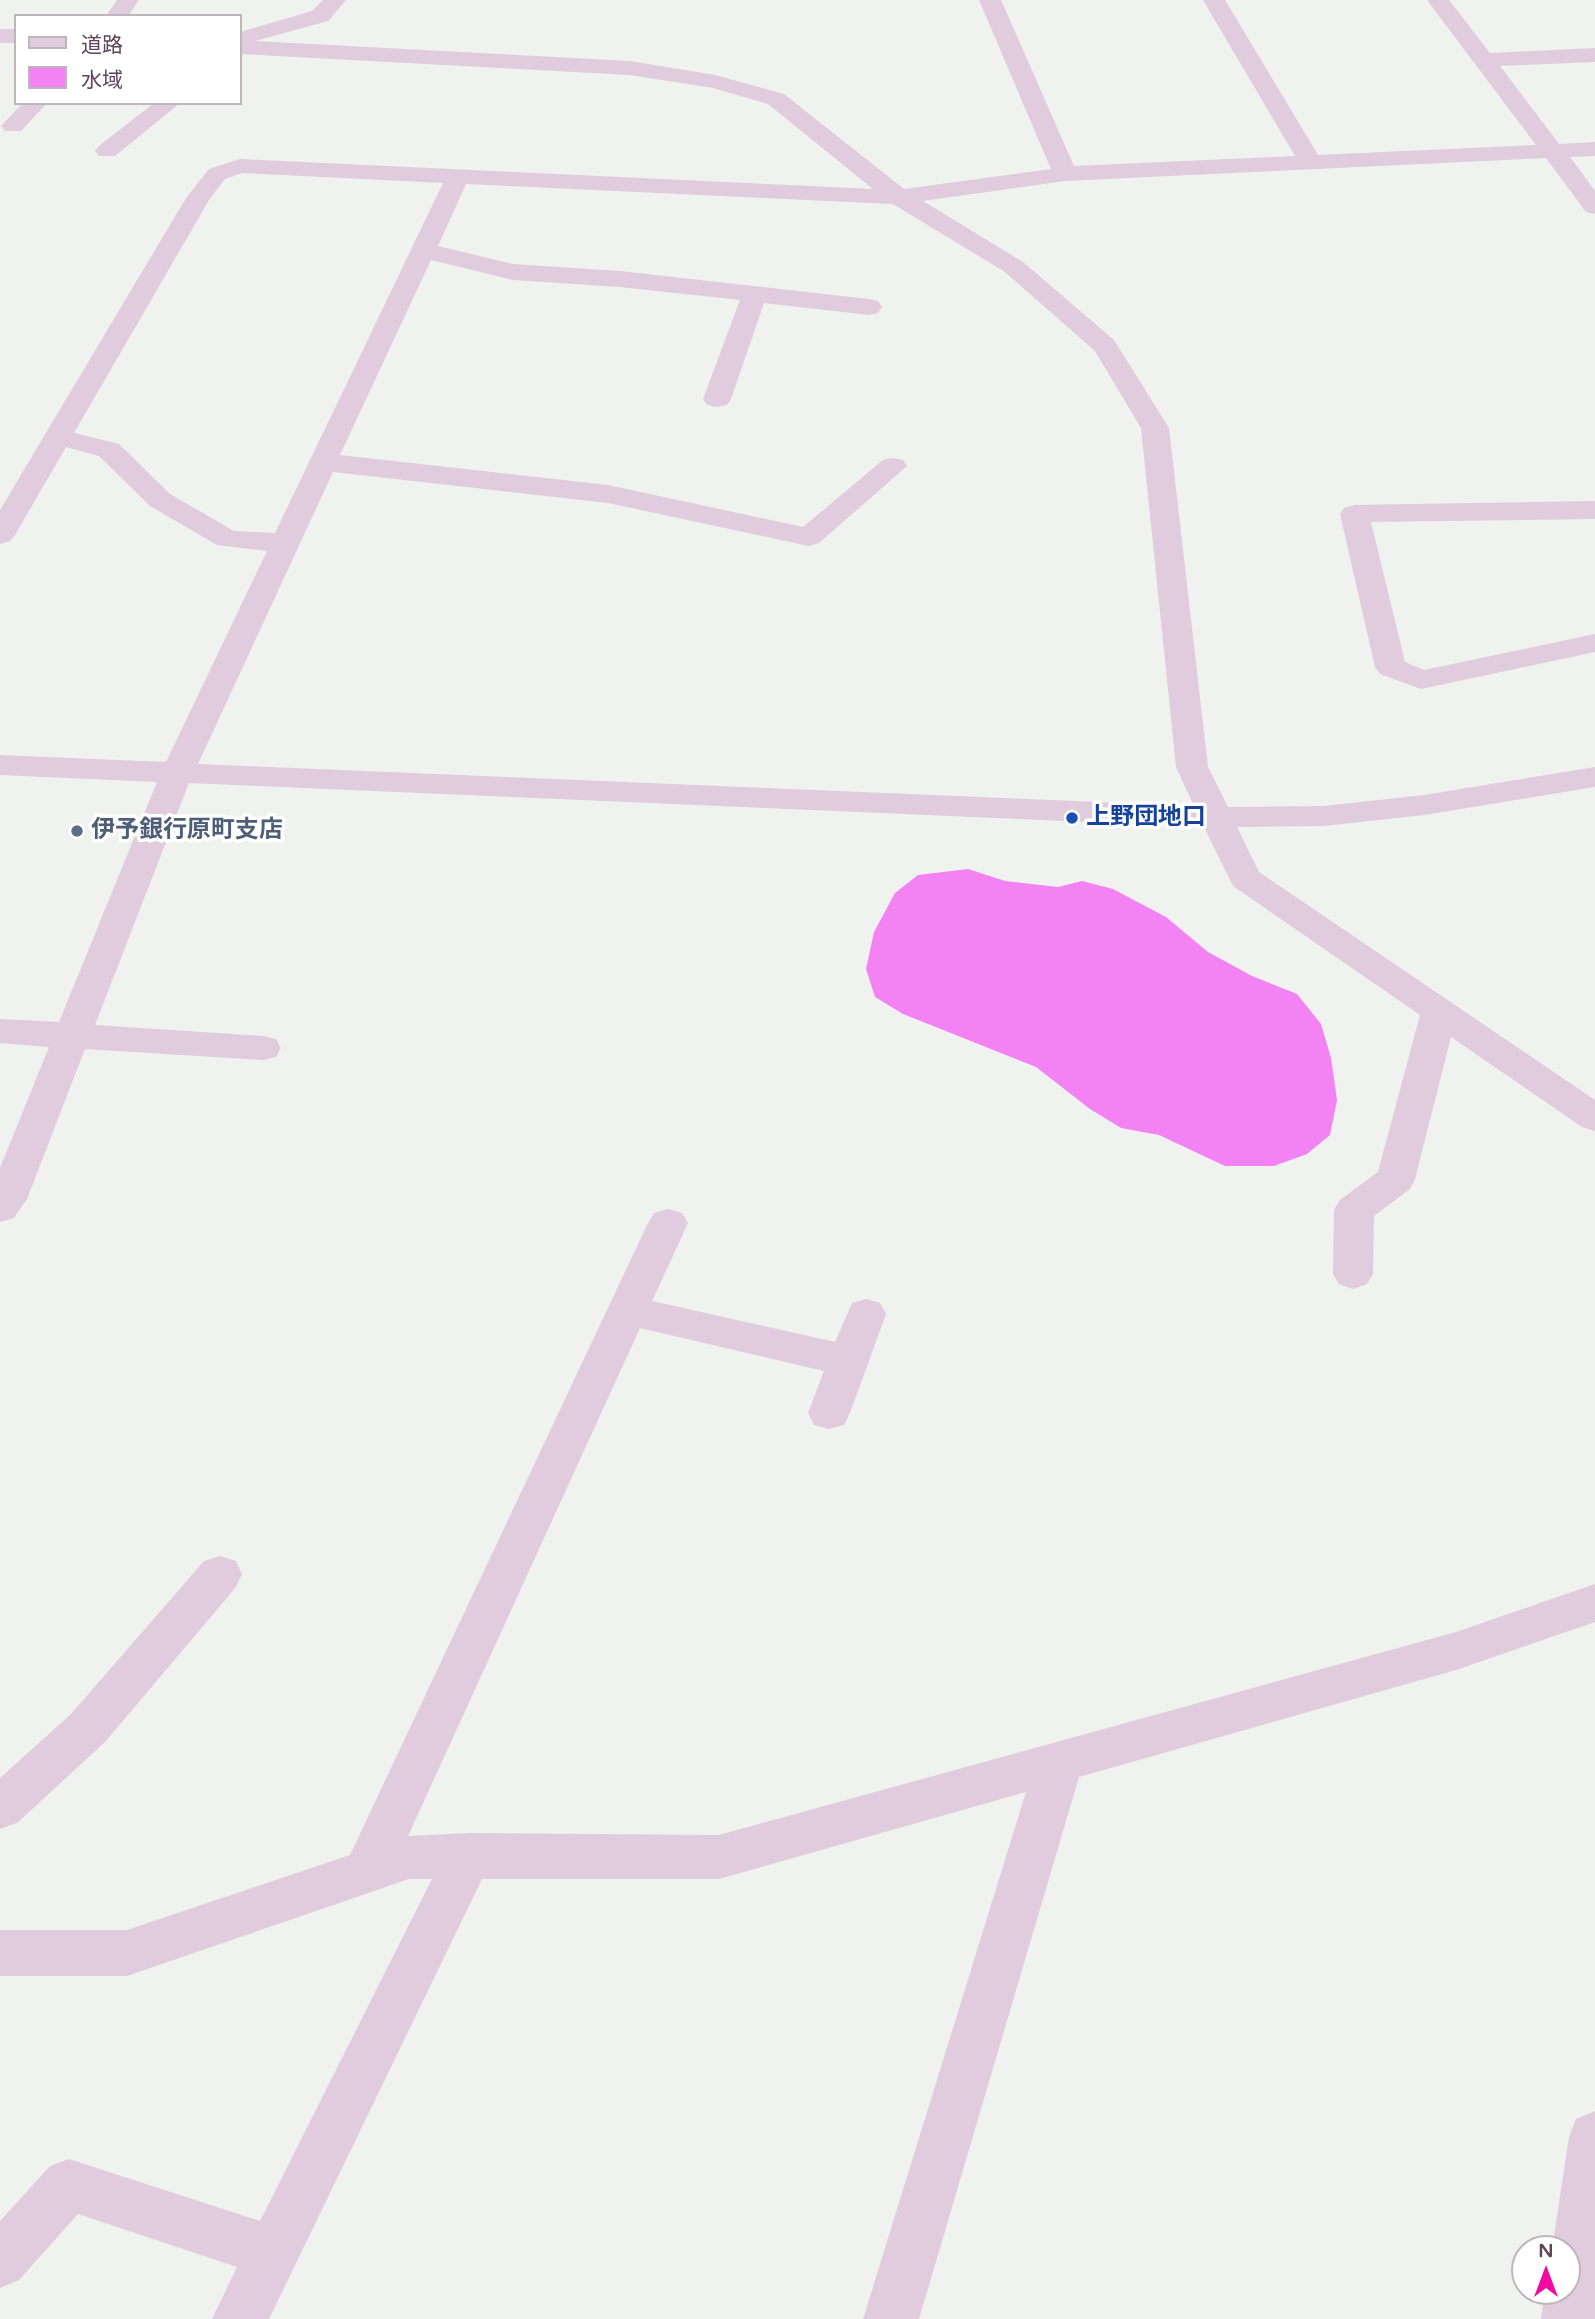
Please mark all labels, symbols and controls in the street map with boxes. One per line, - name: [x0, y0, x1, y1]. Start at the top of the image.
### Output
- legend: [14, 14, 242, 105]
- text: 道路: [81, 33, 123, 58]
- text: 水域: [81, 68, 123, 93]
- place label: 上野団地口: [1086, 804, 1206, 832]
- marker: 上野団地口: [1064, 810, 1080, 826]
- place label: 伊予銀行原町支店: [91, 817, 283, 845]
- marker: 伊予銀行原町支店: [69, 823, 85, 839]
- north arrow: [1511, 2235, 1581, 2305]
- text: N: [1538, 2240, 1554, 2262]

